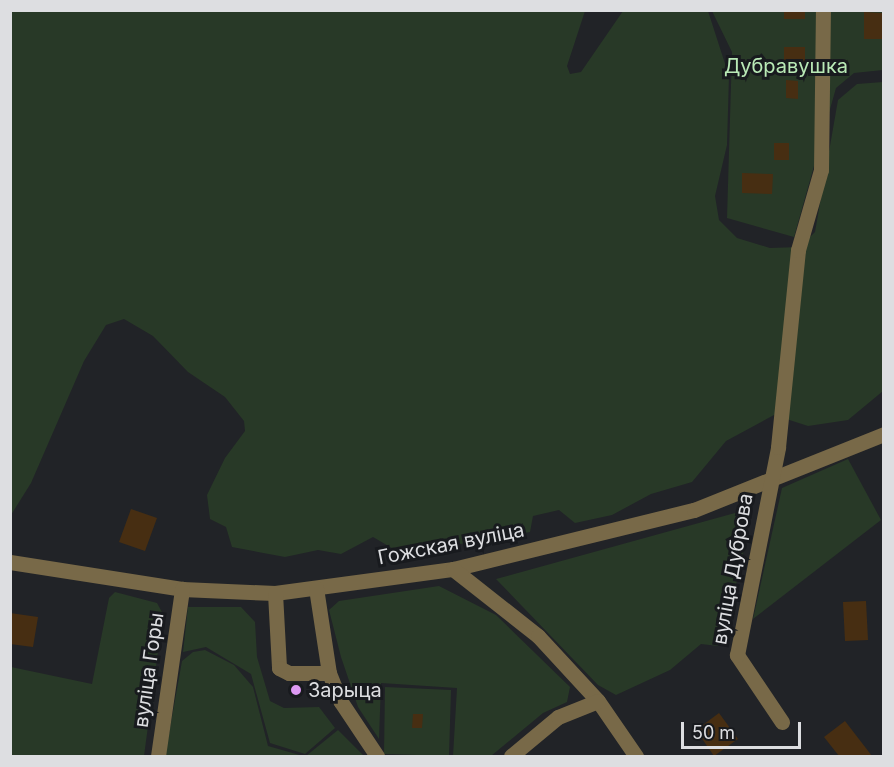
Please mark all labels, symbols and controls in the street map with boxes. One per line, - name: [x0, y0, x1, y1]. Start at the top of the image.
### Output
- park label: Дубравушка: [724, 54, 848, 78]
- street label: вуліца Дуброва: [708, 492, 758, 646]
- street label: Гожская вуліца: [376, 518, 526, 570]
- street label: вуліца Горы: [129, 611, 169, 729]
- place label: Зарыца: [308, 678, 382, 702]
- marker: Зарыца: [289, 683, 303, 697]
- scale bar: [684, 710, 804, 748]
- text: 50 m: [692, 722, 735, 743]

